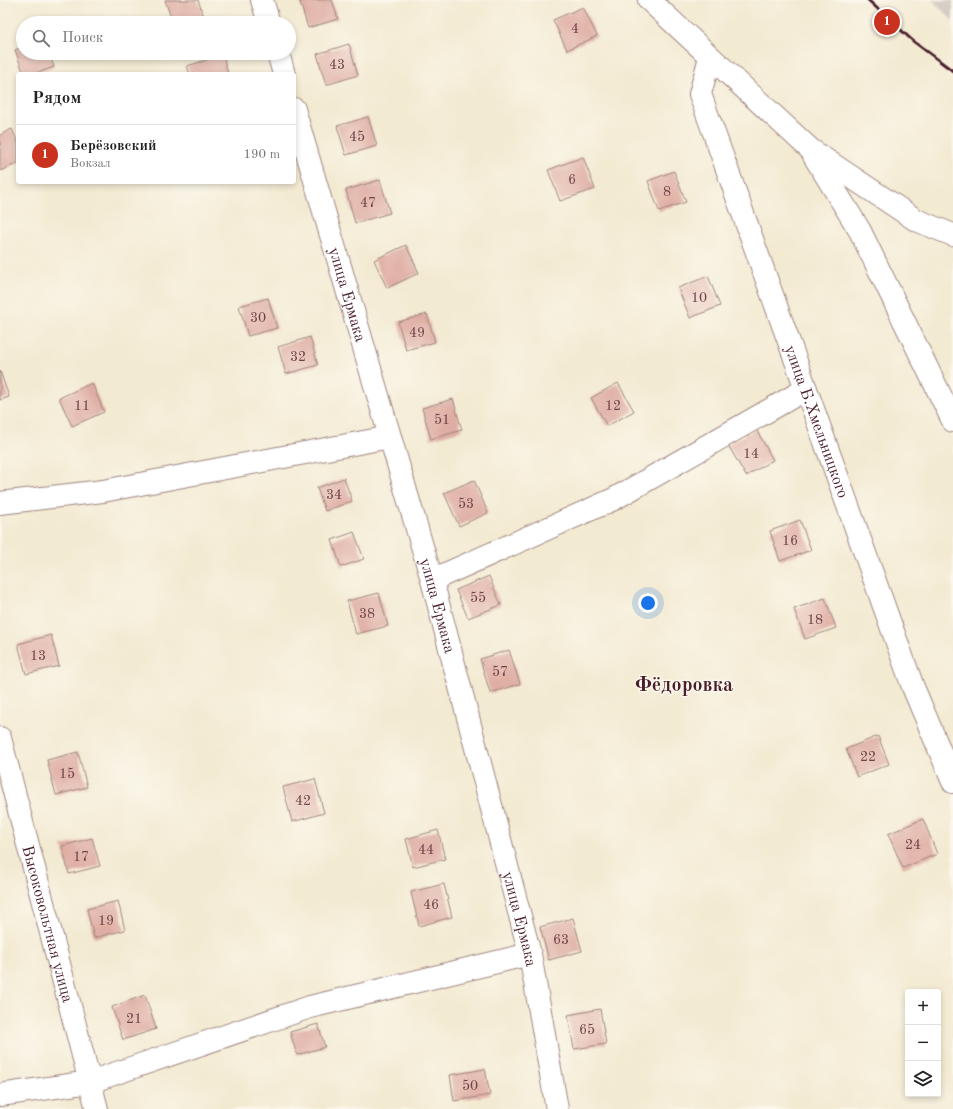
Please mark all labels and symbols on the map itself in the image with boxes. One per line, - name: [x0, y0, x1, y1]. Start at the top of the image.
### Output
- pin: 1: [874, 7, 900, 37]
- house number: 4: [571, 22, 579, 36]
- house number: 43: [329, 58, 345, 72]
- house number: 45: [349, 130, 365, 144]
- house number: 6: [568, 173, 576, 187]
- house number: 8: [663, 185, 671, 199]
- house number: 47: [360, 196, 376, 210]
- street label: улица Ермака: [325, 246, 368, 344]
- house number: 10: [691, 291, 707, 305]
- house number: 30: [250, 311, 266, 325]
- house number: 49: [409, 326, 425, 340]
- street label: улица Б.Хмельницкого: [781, 343, 850, 500]
- house number: 32: [290, 350, 306, 364]
- house number: 11: [74, 399, 90, 413]
- house number: 12: [605, 399, 621, 413]
- house number: 51: [434, 413, 450, 427]
- house number: 14: [743, 447, 759, 461]
- house number: 34: [326, 488, 342, 502]
- house number: 53: [458, 497, 474, 511]
- house number: 16: [782, 534, 798, 548]
- street label: улица Ермака: [416, 556, 457, 655]
- house number: 55: [470, 591, 486, 605]
- your location: [638, 593, 658, 613]
- house number: 38: [359, 607, 375, 621]
- house number: 18: [807, 613, 823, 627]
- house number: 13: [30, 649, 46, 663]
- house number: 57: [492, 665, 508, 679]
- district label: Фёдоровка: [635, 676, 733, 696]
- house number: 22: [860, 750, 876, 764]
- house number: 15: [59, 767, 75, 781]
- house number: 42: [295, 794, 311, 808]
- house number: 24: [905, 838, 921, 852]
- house number: 44: [418, 843, 434, 857]
- street label: Высоковольтная улица: [18, 844, 75, 1005]
- house number: 17: [73, 850, 89, 864]
- street label: улица Ермака: [499, 870, 538, 968]
- house number: 46: [423, 898, 439, 912]
- house number: 19: [98, 914, 114, 928]
- house number: 63: [553, 933, 569, 947]
- house number: 21: [126, 1012, 142, 1026]
- house number: 65: [579, 1023, 595, 1037]
- house number: 50: [462, 1079, 478, 1093]

